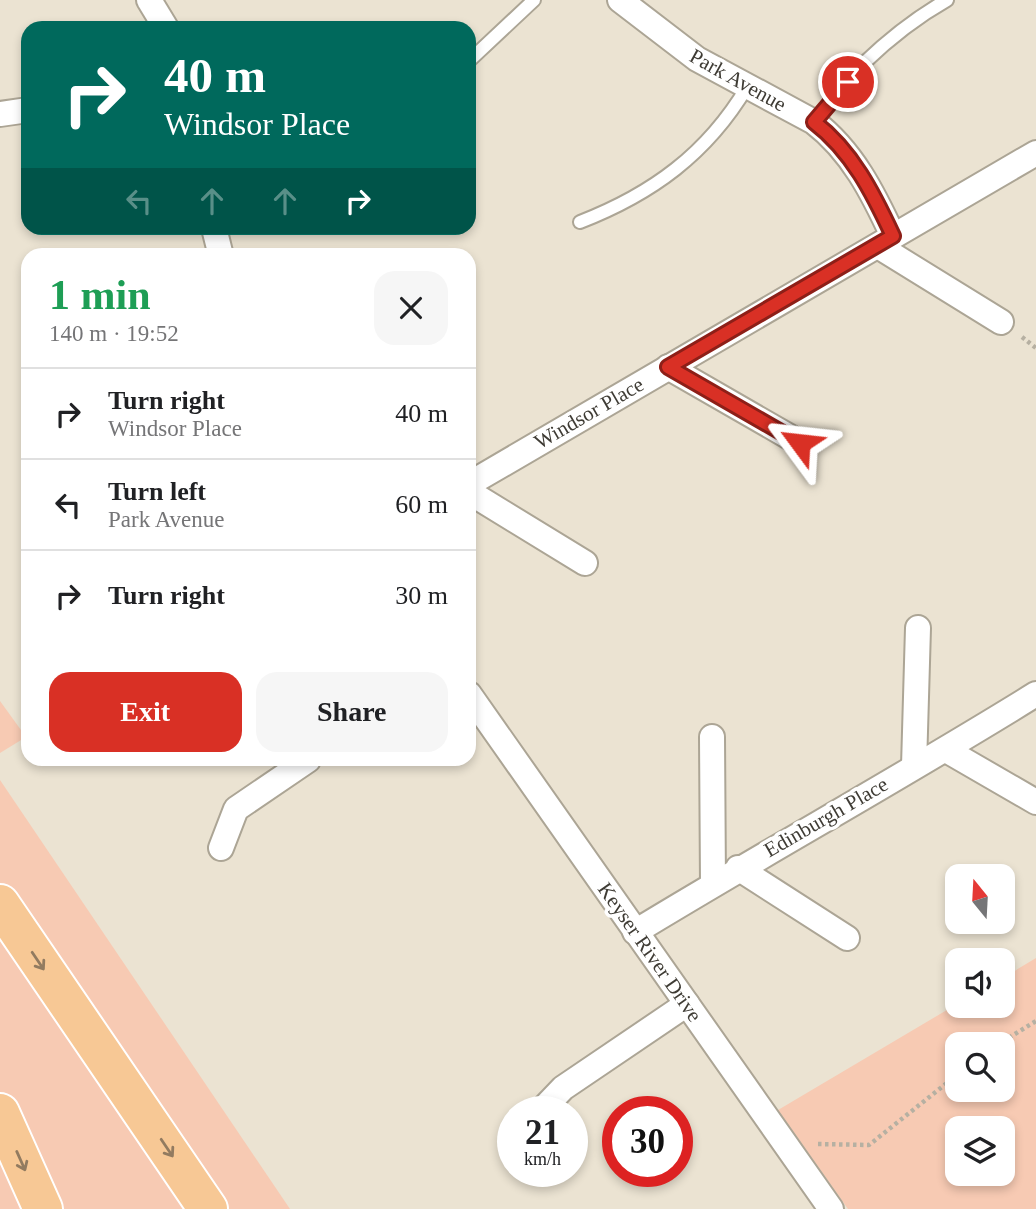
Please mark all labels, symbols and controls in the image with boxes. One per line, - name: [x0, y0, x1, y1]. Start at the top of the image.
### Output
- street label: Park Avenue: [686, 44, 790, 116]
- text: 40 m: [164, 48, 266, 103]
- icon: right: [49, 49, 140, 140]
- pin: [818, 52, 878, 112]
- icon: arrive: [829, 63, 867, 101]
- text: Windsor Place: [164, 106, 350, 142]
- icon: left: [120, 182, 158, 220]
- icon: ahead: [193, 182, 231, 220]
- icon: ahead: [266, 182, 304, 220]
- icon: right: [339, 182, 377, 220]
- button: close: [374, 271, 448, 345]
- text: 1 min: [49, 272, 151, 318]
- text: 140 m · 19:52: [49, 321, 179, 346]
- street label: Windsor Place: [530, 372, 648, 454]
- text: Turn right: [108, 386, 225, 415]
- icon: right: [49, 395, 87, 433]
- text: 40 m: [395, 399, 448, 428]
- position arrow: [763, 406, 837, 480]
- text: Windsor Place: [108, 416, 242, 441]
- text: Turn left: [108, 477, 206, 506]
- icon: left: [49, 486, 87, 524]
- text: 60 m: [395, 490, 448, 519]
- text: Park Avenue: [108, 507, 224, 532]
- icon: right: [49, 577, 87, 615]
- text: Turn right: [108, 581, 225, 610]
- text: 30 m: [395, 581, 448, 610]
- button: Exit: [49, 672, 242, 752]
- button: Share: [256, 672, 448, 752]
- street label: Edinburgh Place: [760, 772, 892, 862]
- north arrow: [945, 864, 1015, 934]
- map controls: [945, 864, 1015, 1186]
- street label: Keyser River Drive: [593, 878, 707, 1026]
- button: sound: [945, 948, 1015, 1018]
- one-way arrow: [32, 950, 46, 970]
- button: search: [945, 1032, 1015, 1102]
- speed limit sign: 30: [602, 1096, 693, 1187]
- text: 21: [525, 1113, 560, 1152]
- button: layers: [945, 1116, 1015, 1186]
- one-way arrow: [160, 1138, 174, 1157]
- text: km/h: [524, 1149, 561, 1169]
- one-way arrow: [15, 1150, 28, 1171]

